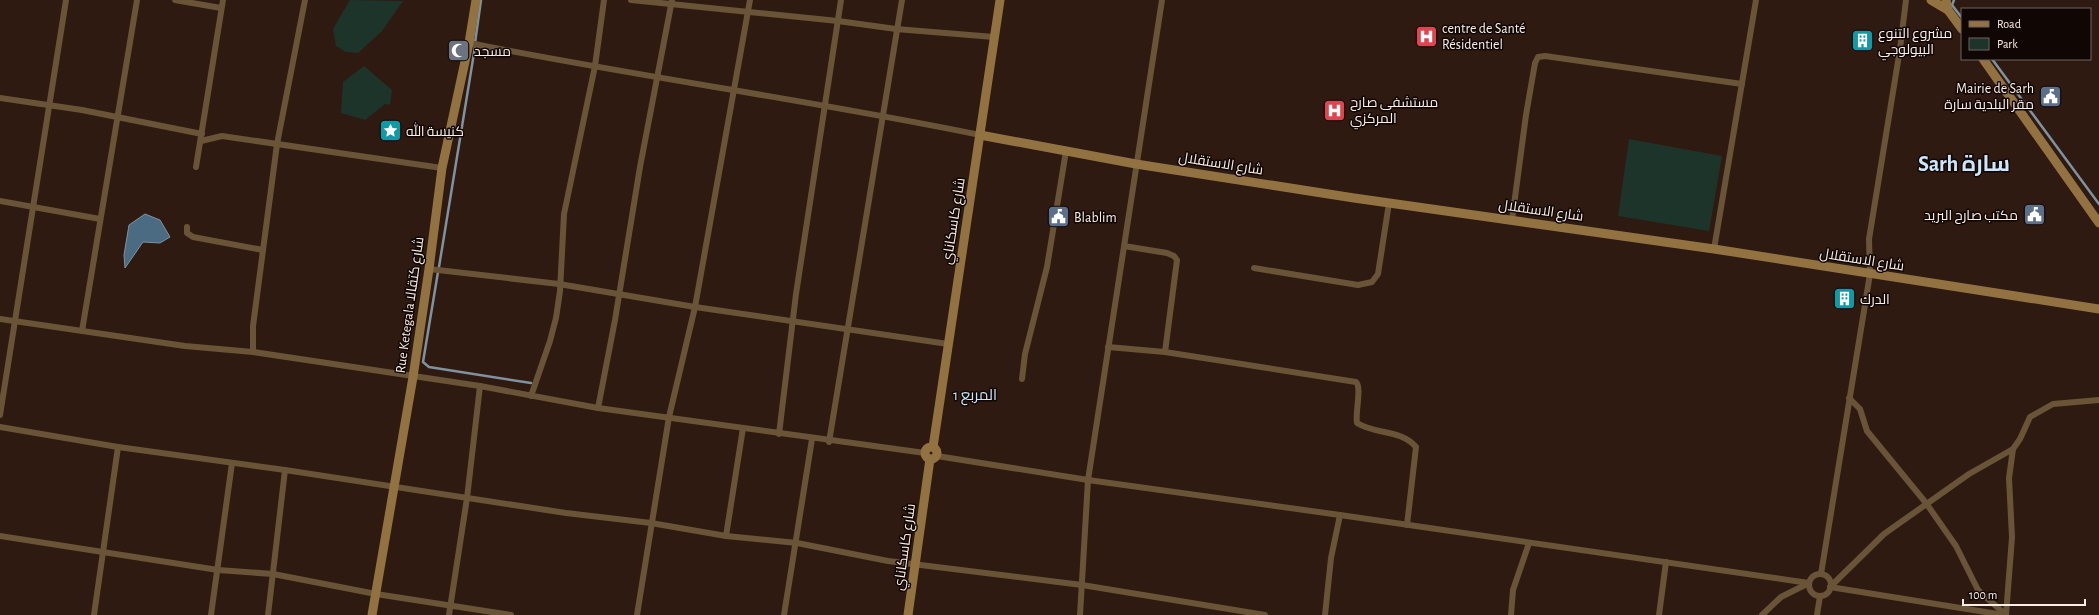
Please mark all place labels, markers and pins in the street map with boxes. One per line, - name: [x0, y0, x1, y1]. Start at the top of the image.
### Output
- place label: centre de Santé Résidentiel: [1442, 22, 1525, 52]
- hospital icon: centre de Santé Résidentiel: [1413, 23, 1439, 49]
- place label: مشروع التنوع البيولوجي: [1878, 27, 1952, 61]
- building icon: مشروع التنوع البيولوجي: [1850, 28, 1876, 54]
- mosque icon: مسجد: [446, 38, 472, 64]
- place label: مسجد: [474, 45, 511, 59]
- place label: Mairie de Sarh مقر البلدية سارة: [1944, 82, 2034, 112]
- public building icon: Mairie de Sarh مقر البلدية سارة: [2037, 83, 2063, 109]
- place label: مستشفى صارح المركزي: [1350, 96, 1438, 130]
- hospital icon: مستشفى صارح المركزي: [1322, 97, 1348, 123]
- place icon: كنيسة الله: [378, 118, 404, 144]
- place label: كنيسة الله: [406, 122, 464, 139]
- public building icon: مكتب صارح البريد: [2021, 202, 2047, 228]
- public building icon: Blablim: [1045, 204, 1071, 230]
- place label: مكتب صارح البريد: [1924, 209, 2018, 224]
- place label: Blablim: [1074, 211, 1117, 225]
- building icon: الدرك: [1831, 286, 1857, 312]
- place label: الدرك: [1860, 293, 1890, 307]

